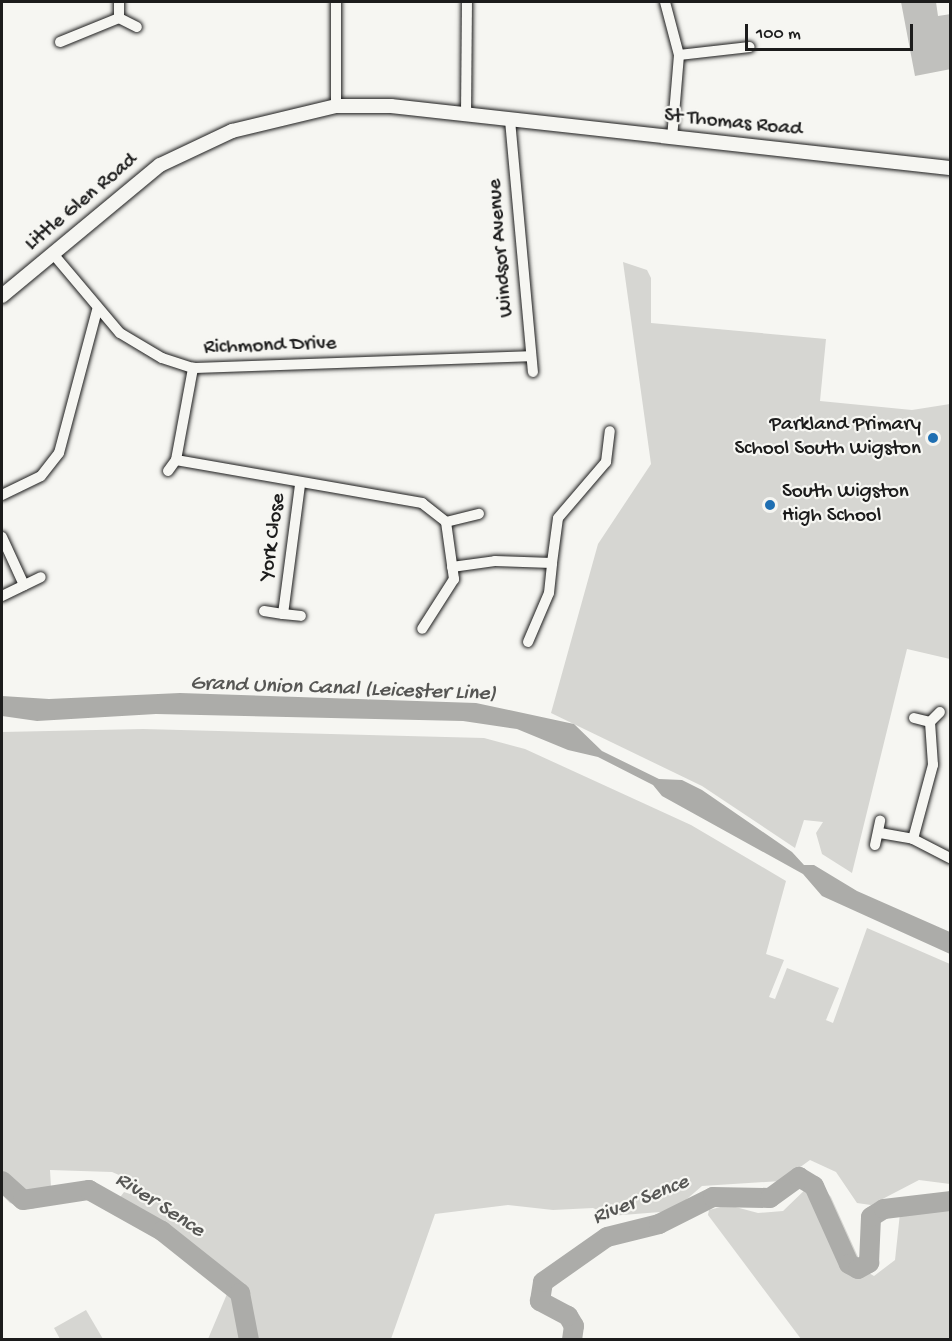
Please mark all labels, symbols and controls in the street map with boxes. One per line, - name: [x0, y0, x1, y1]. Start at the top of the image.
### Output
- scale bar: [748, 12, 916, 50]
- text: 100 m: [756, 24, 801, 45]
- street label: St Thomas Road: [663, 104, 803, 144]
- street label: Little Glen Road: [21, 149, 143, 257]
- street label: Windsor Avenue: [483, 178, 521, 318]
- street label: Richmond Drive: [203, 332, 337, 362]
- place label: Parkland Primary School South Wigston: [735, 413, 921, 463]
- marker: Parkland Primary School South Wigston: [926, 431, 940, 445]
- place label: South Wigston High School: [782, 480, 909, 530]
- street label: York Close: [255, 492, 293, 582]
- marker: South Wigston High School: [763, 498, 777, 512]
- water label: Grand Union Canal (Leicester Line): [190, 671, 496, 709]
- water label: River Sence: [109, 1167, 209, 1245]
- water label: River Sence: [589, 1170, 693, 1232]

